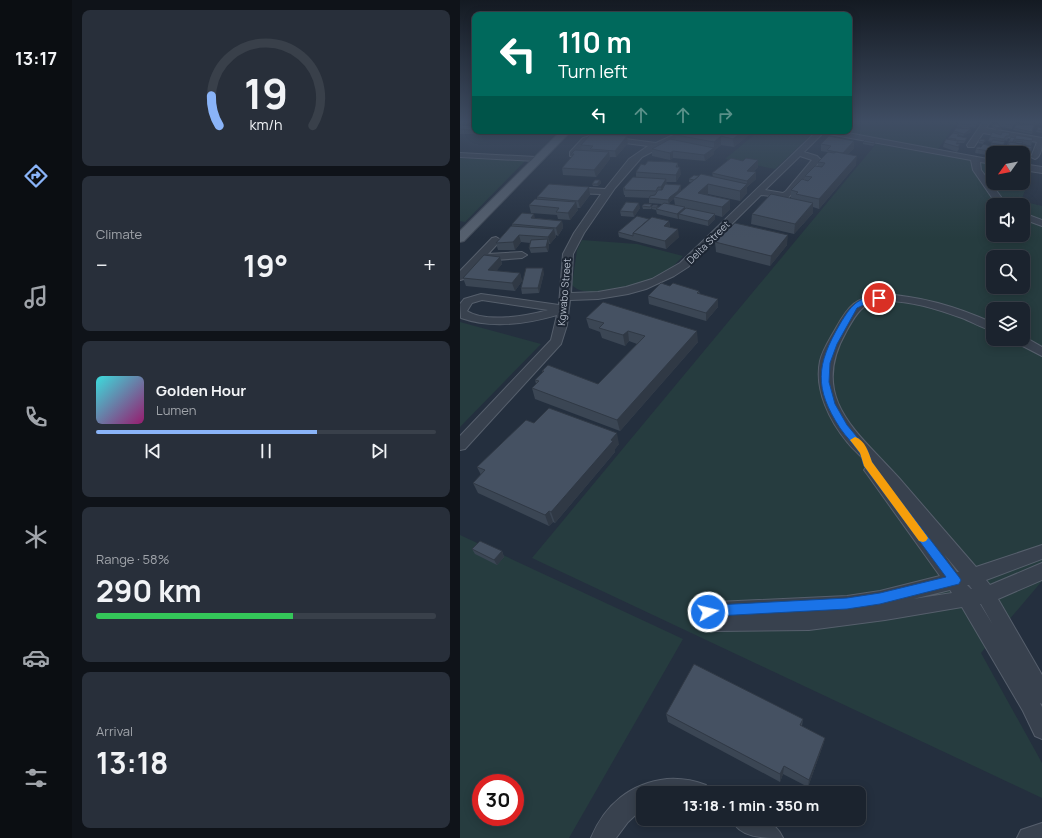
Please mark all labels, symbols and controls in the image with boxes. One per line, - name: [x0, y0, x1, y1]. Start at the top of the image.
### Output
- text: 110 m: [558, 23, 632, 61]
- icon: left: [492, 28, 544, 80]
- text: 13:17: [15, 46, 57, 70]
- text: Turn left: [558, 59, 628, 83]
- text: 19: [244, 65, 288, 121]
- icon: left: [588, 104, 610, 126]
- icon: ahead: [630, 104, 652, 126]
- icon: ahead: [672, 104, 694, 126]
- icon: right: [714, 104, 736, 126]
- text: km/h: [249, 114, 283, 133]
- north arrow: [986, 146, 1030, 190]
- map controls: [986, 146, 1030, 346]
- icon: directions: [22, 162, 50, 190]
- button: sound: [986, 198, 1030, 242]
- street label: Delta Street: [683, 217, 733, 267]
- text: Climate: [96, 225, 142, 243]
- text: 19°: [243, 245, 288, 286]
- text: −: [96, 250, 108, 280]
- text: +: [423, 250, 436, 280]
- button: search: [986, 250, 1030, 294]
- street label: Kgwabo Street: [554, 258, 574, 326]
- pin: [862, 281, 896, 315]
- icon: music: [22, 283, 50, 311]
- icon: arrive: [868, 287, 890, 309]
- button: layers: [986, 302, 1030, 346]
- text: Golden Hour: [156, 380, 246, 401]
- text: Lumen: [156, 401, 196, 419]
- icon: phone: [22, 403, 50, 431]
- icon: previous: [142, 440, 164, 462]
- icon: pause: [255, 440, 277, 462]
- icon: next: [368, 440, 390, 462]
- icon: climate: [22, 523, 50, 551]
- text: Range · 58%: [96, 550, 169, 568]
- text: 290 km: [96, 570, 201, 611]
- position arrow: [687, 591, 729, 633]
- icon: car: [22, 644, 50, 672]
- text: Arrival: [96, 722, 133, 740]
- text: 13:18: [96, 742, 168, 783]
- icon: filters: [22, 764, 50, 792]
- speed limit sign: 30: [472, 774, 524, 826]
- text: 13:18 · 1 min · 350 m: [683, 795, 819, 816]

